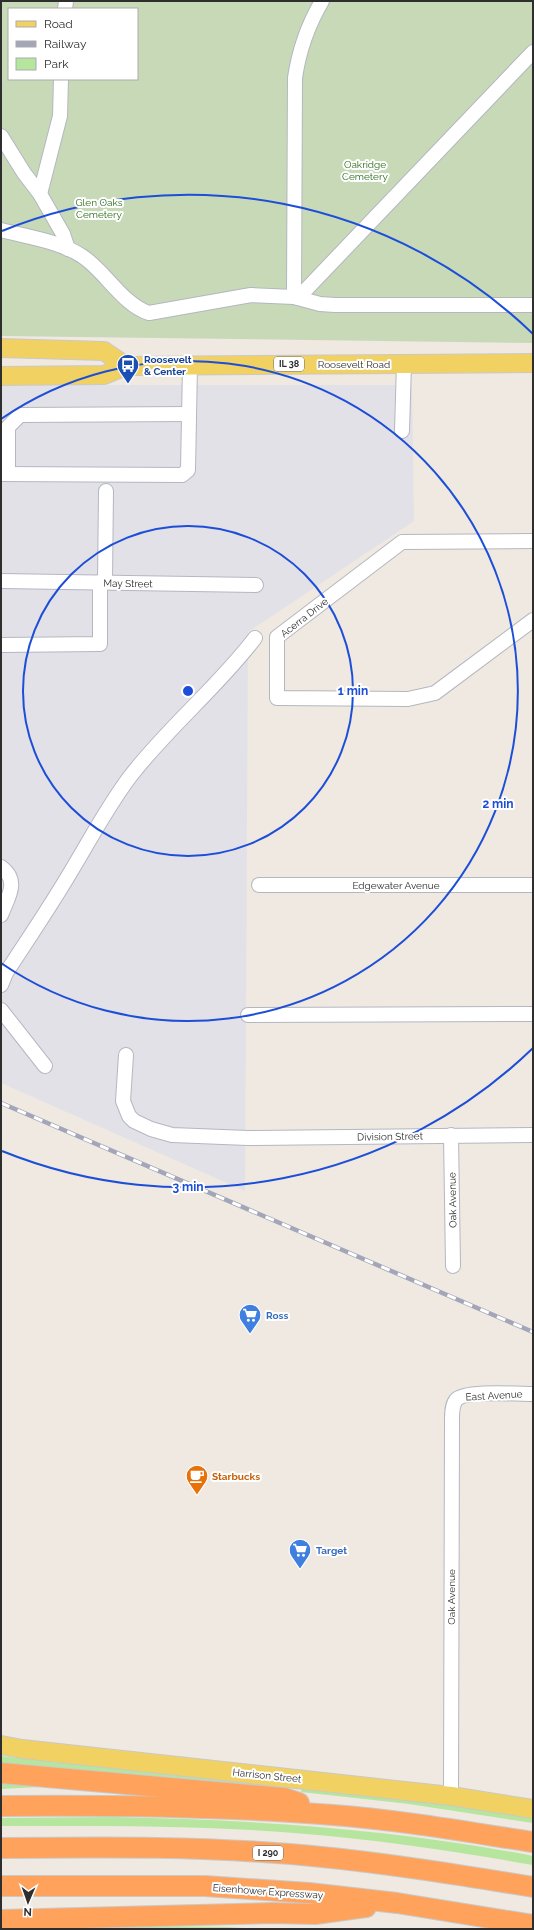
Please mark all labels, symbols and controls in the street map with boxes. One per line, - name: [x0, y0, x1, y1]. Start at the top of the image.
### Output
- legend: [8, 8, 138, 80]
- text: Road: [44, 17, 73, 31]
- text: Railway: [44, 37, 87, 51]
- text: Park: [44, 57, 69, 71]
- park label: Oakridge Cemetery: [342, 159, 388, 182]
- park label: Glen Oaks Cemetery: [75, 197, 123, 220]
- bus stop icon: Roosevelt & Center: [115, 352, 141, 385]
- place label: Roosevelt & Center: [144, 354, 192, 377]
- road number: IL 38: [274, 357, 304, 371]
- street label: Roosevelt Road: [318, 359, 390, 370]
- street label: May Street: [103, 578, 153, 589]
- street label: Acerra Drive: [279, 596, 330, 639]
- centre of rings: [181, 684, 195, 698]
- text: 1 min: [338, 684, 368, 698]
- text: 2 min: [482, 797, 514, 811]
- street label: Edgewater Avenue: [352, 880, 440, 891]
- street label: Division Street: [357, 1130, 424, 1143]
- street label: Oak Avenue: [447, 1172, 458, 1228]
- text: 3 min: [172, 1180, 204, 1194]
- supermarket icon: Ross: [237, 1302, 263, 1335]
- place label: Ross: [266, 1310, 288, 1321]
- street label: East Avenue: [465, 1389, 523, 1402]
- cafe icon: Starbucks: [184, 1463, 210, 1496]
- place label: Starbucks: [212, 1471, 260, 1482]
- supermarket icon: Target: [287, 1537, 313, 1570]
- place label: Target: [316, 1545, 347, 1556]
- street label: Oak Avenue: [446, 1569, 457, 1625]
- street label: Harrison Street: [232, 1766, 302, 1785]
- road number: I 290: [253, 1846, 283, 1860]
- north arrow: [8, 1882, 48, 1922]
- street label: Eisenhower Expressway: [212, 1882, 324, 1901]
- text: N: [23, 1905, 32, 1918]

